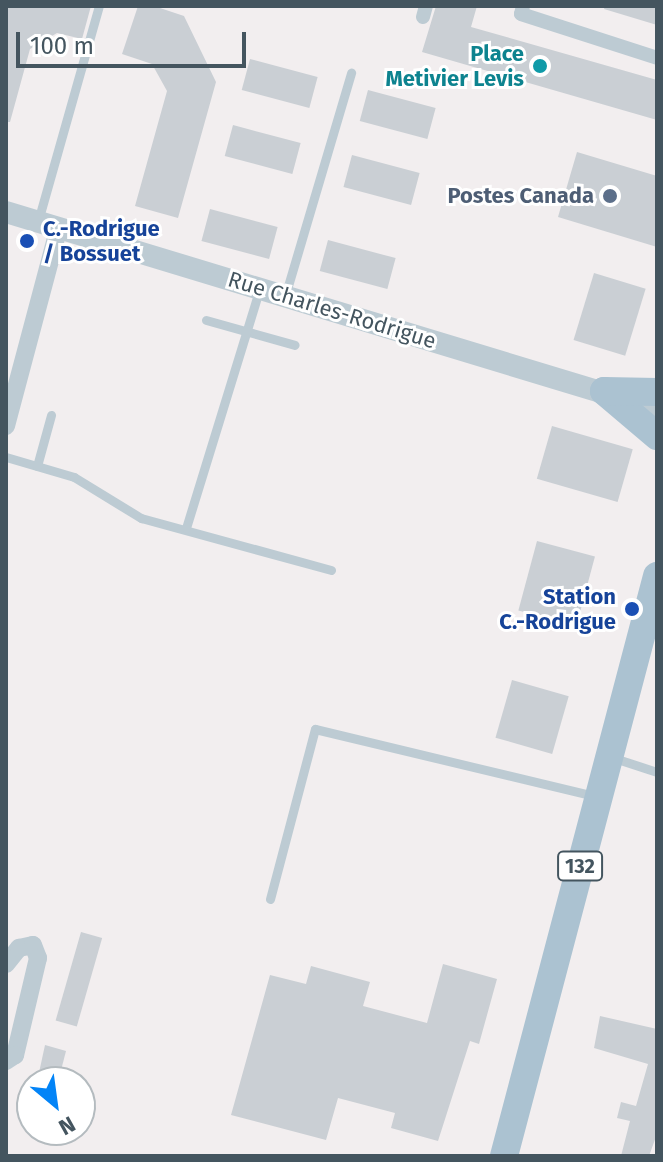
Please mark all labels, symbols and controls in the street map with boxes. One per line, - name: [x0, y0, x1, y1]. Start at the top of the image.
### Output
- scale bar: [20, 16, 250, 66]
- text: 100 m: [30, 32, 94, 60]
- place label: Place Metivier Levis: [385, 40, 524, 92]
- marker: Place Metivier Levis: [531, 57, 549, 75]
- place label: Postes Canada: [447, 183, 594, 209]
- marker: Postes Canada: [601, 187, 619, 205]
- place label: C.-Rodrigue / Bossuet: [43, 215, 160, 266]
- marker: C.-Rodrigue / Bossuet: [18, 232, 36, 250]
- street label: Rue Charles-Rodrigue: [225, 266, 439, 354]
- place label: Station C.-Rodrigue: [499, 583, 616, 634]
- marker: Station C.-Rodrigue: [623, 600, 641, 618]
- road number: 132: [556, 850, 604, 882]
- north arrow: [16, 1066, 96, 1146]
- text: N: [54, 1110, 80, 1141]

